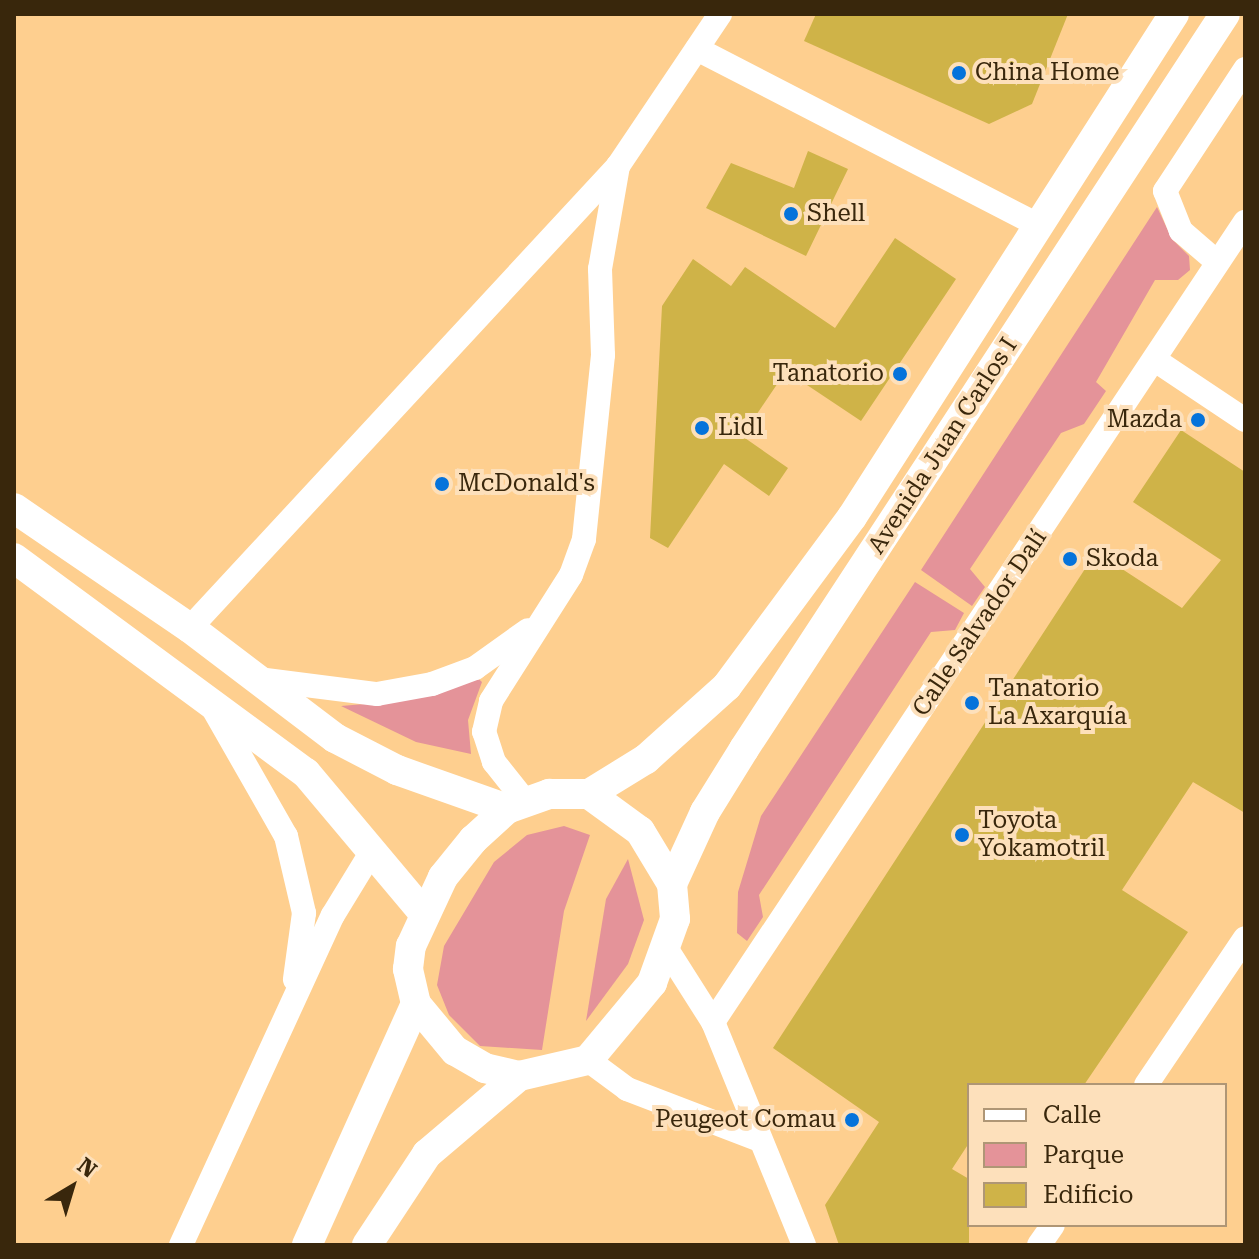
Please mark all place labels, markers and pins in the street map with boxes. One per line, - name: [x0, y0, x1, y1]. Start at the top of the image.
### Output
- place label: China Home: [975, 59, 1119, 87]
- marker: China Home: [950, 64, 968, 82]
- place label: Shell: [807, 200, 865, 228]
- marker: Shell: [782, 205, 800, 223]
- place label: Tanatorio: [773, 360, 884, 388]
- marker: Tanatorio: [891, 365, 909, 383]
- place label: Mazda: [1107, 406, 1182, 434]
- marker: Mazda: [1189, 411, 1207, 429]
- place label: Lidl: [718, 414, 763, 442]
- marker: Lidl: [693, 419, 711, 437]
- place label: McDonald's: [458, 470, 595, 498]
- marker: McDonald's: [433, 475, 451, 493]
- place label: Skoda: [1086, 545, 1159, 573]
- marker: Skoda: [1061, 550, 1079, 568]
- place label: Tanatorio La Axarquía: [988, 675, 1127, 731]
- marker: Tanatorio La Axarquía: [963, 694, 981, 712]
- place label: Toyota Yokamotril: [978, 807, 1105, 863]
- marker: Toyota Yokamotril: [953, 826, 971, 844]
- place label: Peugeot Comau: [655, 1106, 836, 1134]
- marker: Peugeot Comau: [843, 1111, 861, 1129]

